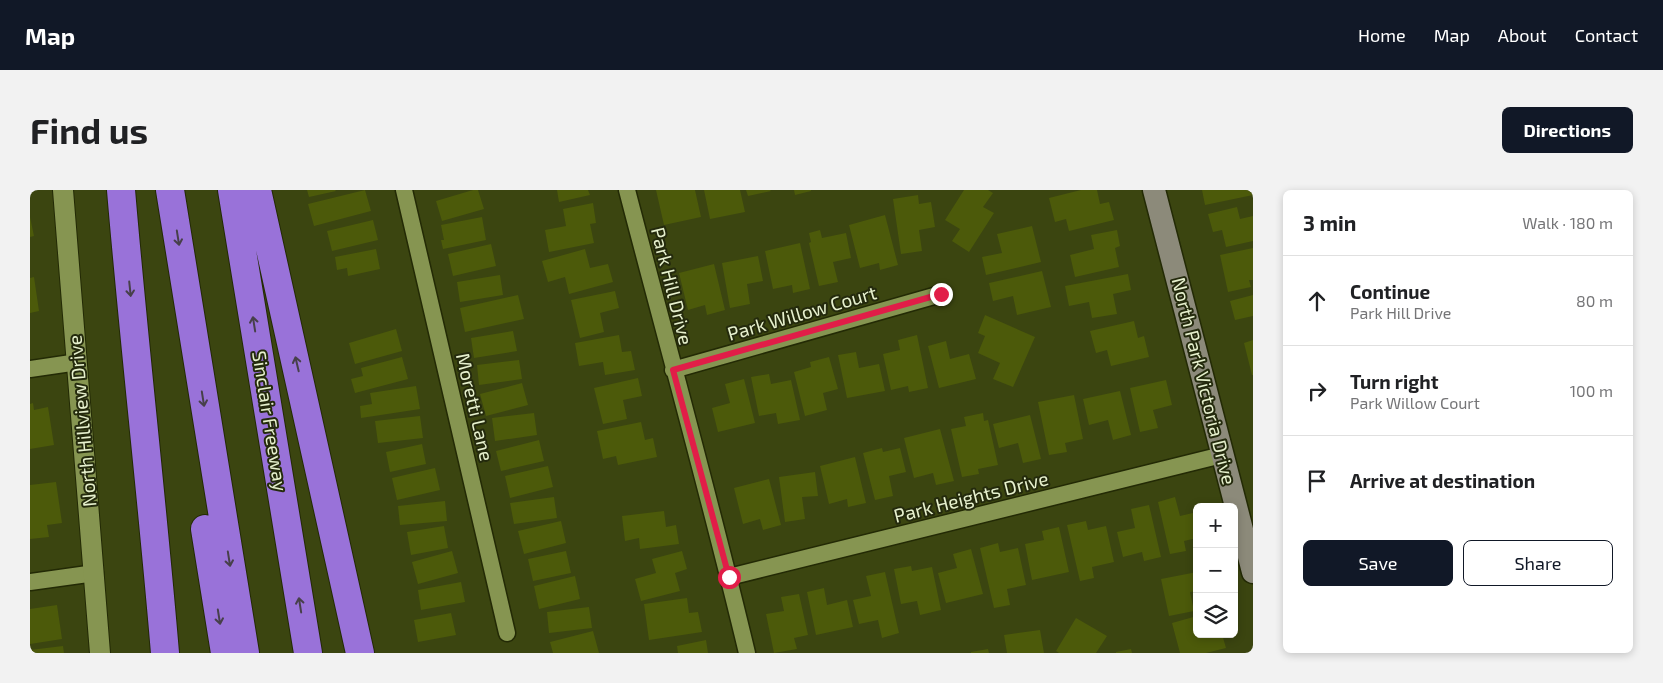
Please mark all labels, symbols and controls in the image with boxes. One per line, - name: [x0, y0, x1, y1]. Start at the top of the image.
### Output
- text: Map: [25, 21, 75, 50]
- text: Home: [1358, 24, 1406, 46]
- text: Map: [1434, 24, 1470, 46]
- text: About: [1498, 24, 1547, 46]
- text: Contact: [1575, 24, 1638, 46]
- button: Directions: [1502, 107, 1633, 153]
- text: Find us: [30, 109, 148, 151]
- text: 3 min: [1303, 210, 1356, 235]
- text: Walk · 180 m: [1522, 213, 1613, 232]
- street label: Park Hill Drive: [647, 225, 698, 347]
- one-way arrow: [173, 230, 183, 246]
- street label: North Park Victoria Drive: [1168, 275, 1241, 487]
- one-way arrow: [125, 280, 135, 296]
- street label: Park Willow Court: [725, 280, 879, 345]
- text: Continue: [1350, 280, 1430, 303]
- route end: [930, 283, 953, 306]
- icon: ahead: [1303, 287, 1331, 315]
- text: 80 m: [1576, 291, 1613, 310]
- text: Park Hill Drive: [1350, 303, 1451, 322]
- one-way arrow: [249, 316, 259, 332]
- street label: North Hillview Drive: [63, 334, 100, 508]
- street label: Sinclair Freeway: [248, 349, 293, 493]
- street label: Moretti Lane: [452, 351, 499, 463]
- one-way arrow: [292, 357, 301, 373]
- text: Turn right: [1350, 370, 1438, 393]
- icon: right: [1303, 377, 1331, 405]
- text: 100 m: [1570, 381, 1613, 400]
- one-way arrow: [199, 390, 209, 406]
- text: Park Willow Court: [1350, 393, 1480, 412]
- street label: Park Heights Drive: [891, 466, 1051, 527]
- icon: arrive: [1303, 467, 1331, 495]
- text: Arrive at destination: [1350, 469, 1535, 492]
- map controls: [1193, 503, 1238, 638]
- button: +: [1193, 503, 1238, 548]
- button: Save: [1303, 540, 1453, 586]
- button: Share: [1463, 540, 1613, 586]
- button: −: [1193, 548, 1238, 593]
- one-way arrow: [225, 551, 235, 567]
- route start: [718, 566, 741, 589]
- button: layers: [1193, 593, 1238, 638]
- one-way arrow: [294, 597, 304, 613]
- one-way arrow: [215, 608, 225, 624]

